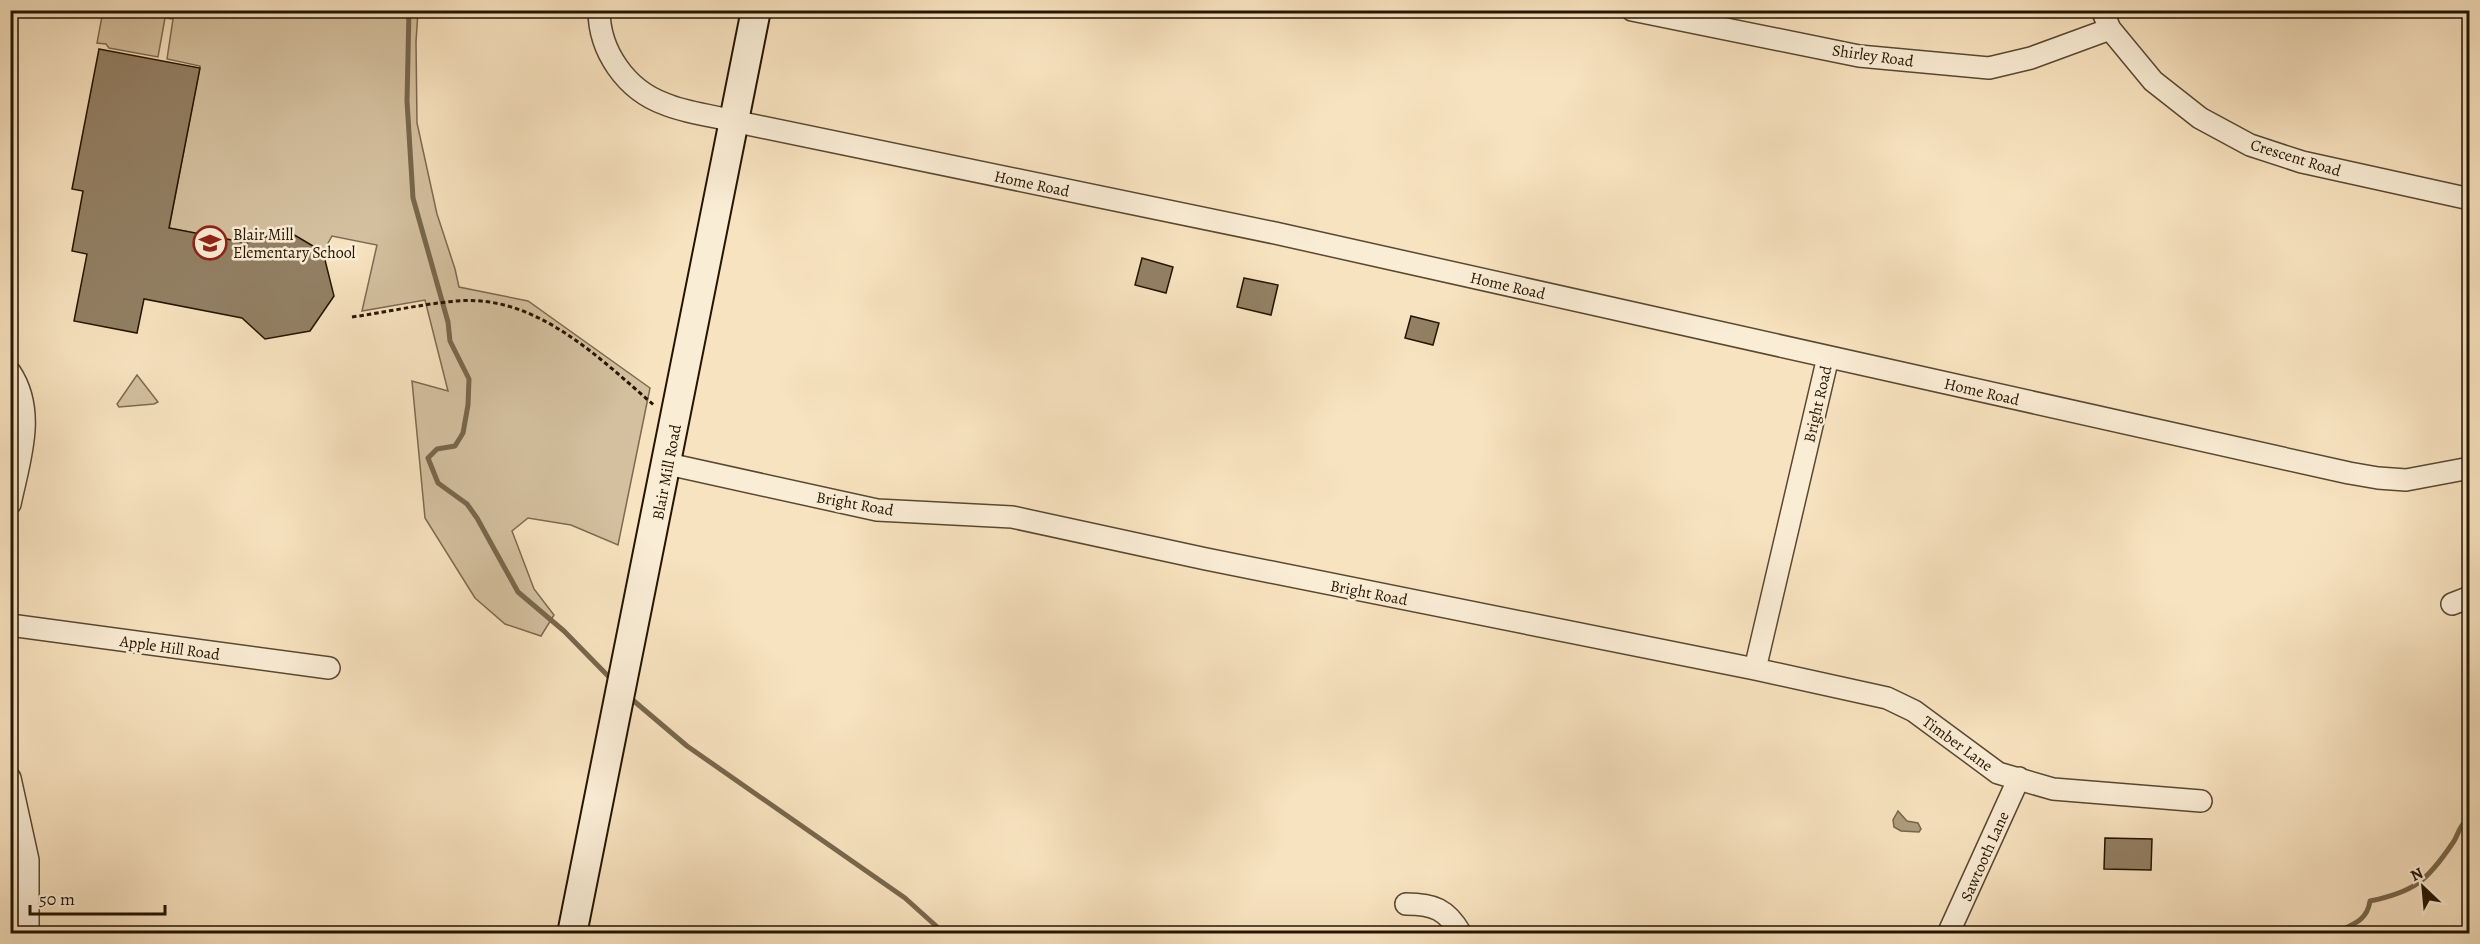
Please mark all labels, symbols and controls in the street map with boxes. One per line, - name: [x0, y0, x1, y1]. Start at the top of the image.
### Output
- street label: Shirley Road: [1831, 39, 1915, 73]
- street label: Crescent Road: [2248, 134, 2344, 182]
- street label: Home Road: [992, 165, 1072, 203]
- place label: Blair Mill Elementary School: [233, 224, 356, 264]
- school or university icon: Blair Mill Elementary School: [192, 225, 228, 261]
- street label: Home Road: [1468, 267, 1548, 305]
- street label: Bright Road: [1798, 363, 1838, 445]
- street label: Home Road: [1942, 373, 2022, 411]
- street label: Blair Mill Road: [647, 422, 687, 522]
- street label: Bright Road: [814, 486, 896, 522]
- street label: Bright Road: [1328, 575, 1410, 611]
- street label: Apple Hill Road: [117, 630, 222, 666]
- street label: Timber Lane: [1918, 711, 1997, 777]
- street label: Sawtooth Lane: [1955, 808, 2015, 905]
- north arrow: [2393, 857, 2453, 917]
- text: N: [2407, 862, 2427, 887]
- scale bar: [30, 878, 165, 916]
- text: 50 m: [39, 887, 75, 911]

